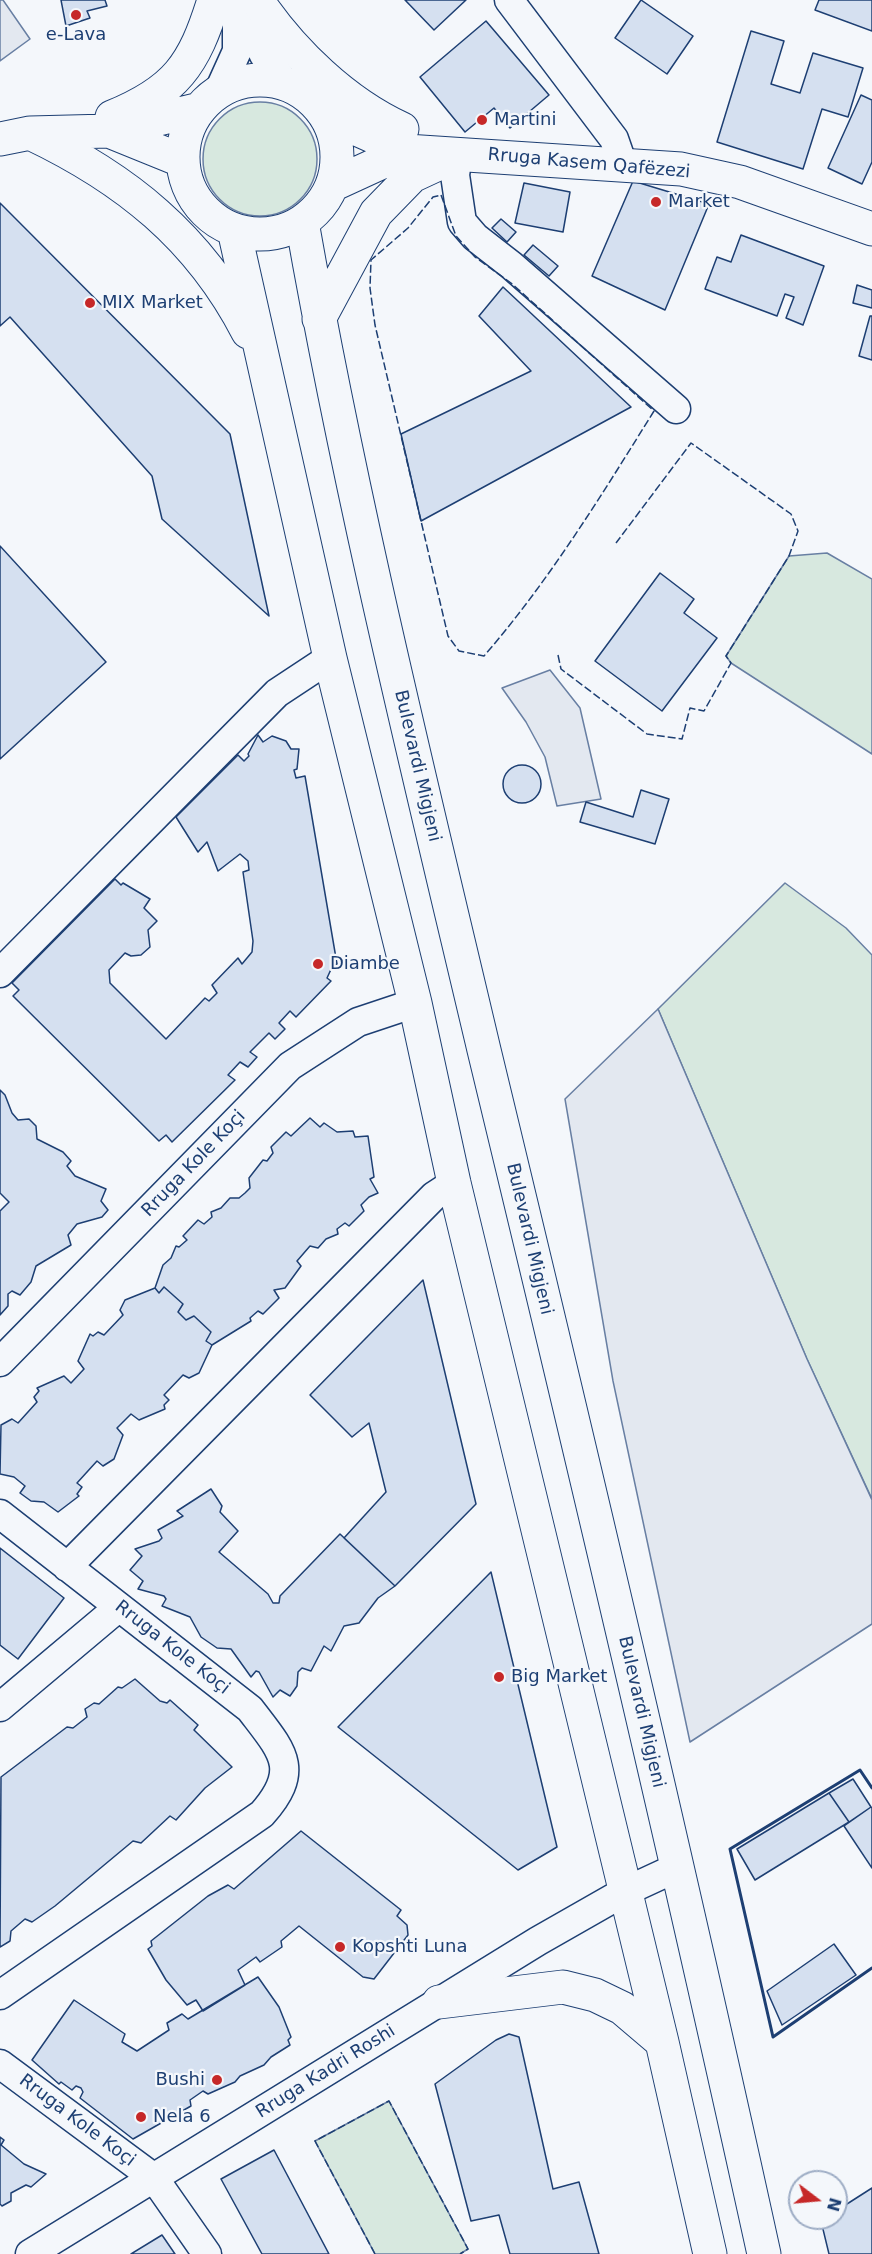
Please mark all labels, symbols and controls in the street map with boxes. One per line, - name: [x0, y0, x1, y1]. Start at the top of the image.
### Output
- marker: e-Lava: [69, 8, 83, 22]
- place label: e-Lava: [46, 24, 106, 46]
- place label: Martini: [494, 109, 556, 131]
- marker: Martini: [475, 113, 489, 127]
- street label: Rruga Kasem Qafëzezi: [487, 144, 691, 184]
- place label: Market: [668, 191, 730, 213]
- marker: Market: [649, 195, 663, 209]
- place label: MIX Market: [102, 292, 203, 314]
- marker: MIX Market: [83, 296, 97, 310]
- street label: Bulevardi Migjeni: [389, 688, 445, 844]
- place label: Diambe: [330, 953, 400, 975]
- marker: Diambe: [311, 957, 325, 971]
- street label: Rruga Kole Koçi: [138, 1106, 250, 1222]
- street label: Bulevardi Migjeni: [501, 1161, 557, 1317]
- street label: Rruga Kole Koçi: [110, 1596, 234, 1700]
- street label: Bulevardi Migjeni: [613, 1634, 669, 1790]
- place label: Big Market: [511, 1666, 607, 1688]
- marker: Big Market: [492, 1670, 506, 1684]
- place label: Kopshti Luna: [352, 1936, 467, 1958]
- marker: Kopshti Luna: [333, 1940, 347, 1954]
- street label: Rruga Kadri Roshi: [252, 2020, 400, 2124]
- place label: Bushi: [155, 2069, 205, 2091]
- street label: Rruga Kole Koçi: [15, 2070, 139, 2172]
- marker: Bushi: [210, 2073, 224, 2087]
- place label: Nela 6: [153, 2106, 211, 2128]
- marker: Nela 6: [134, 2110, 148, 2124]
- north arrow: [788, 2170, 848, 2230]
- text: N: [823, 2195, 845, 2214]

